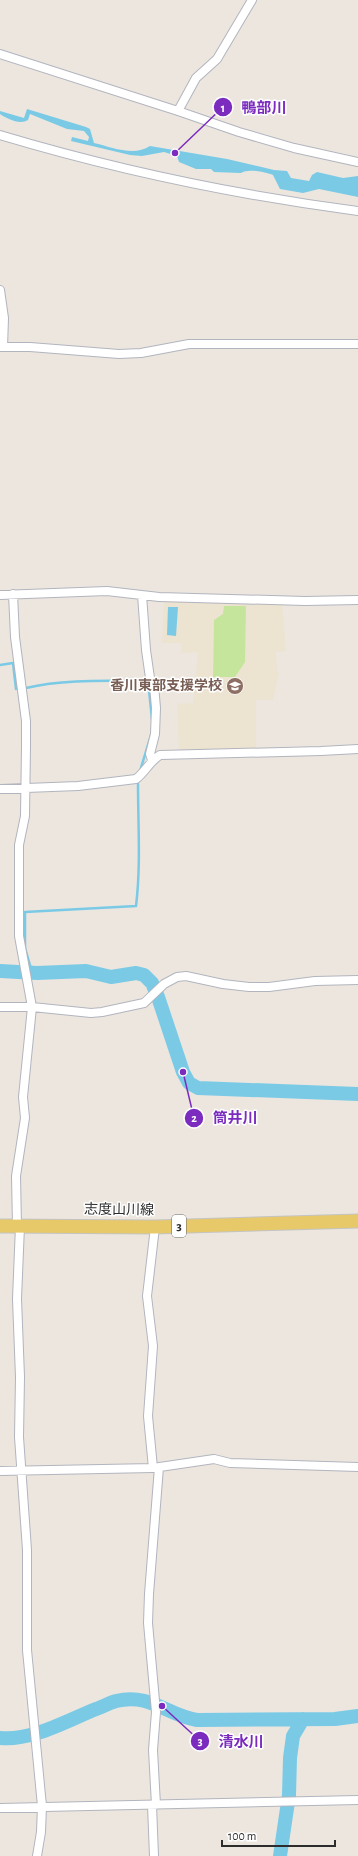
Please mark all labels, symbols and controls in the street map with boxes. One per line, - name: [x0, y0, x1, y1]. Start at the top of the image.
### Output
- callout: 鴨部川: [213, 94, 294, 121]
- text: 鴨部川: [241, 100, 287, 116]
- text: 1: [221, 102, 225, 114]
- school or university icon: 香川東部支援学校: [225, 676, 245, 696]
- place label: 香川東部支援学校: [110, 678, 222, 693]
- callout: 筒井川: [184, 1104, 265, 1131]
- text: 筒井川: [212, 1109, 258, 1126]
- text: 2: [191, 1112, 197, 1124]
- street label: 志度山川線: [84, 1201, 154, 1218]
- road number: 3: [172, 1215, 186, 1237]
- callout: 清水川: [190, 1728, 271, 1755]
- text: 清水川: [218, 1734, 264, 1750]
- text: 3: [197, 1735, 203, 1747]
- scale bar: [222, 1822, 335, 1848]
- text: 100 m: [228, 1830, 256, 1842]

